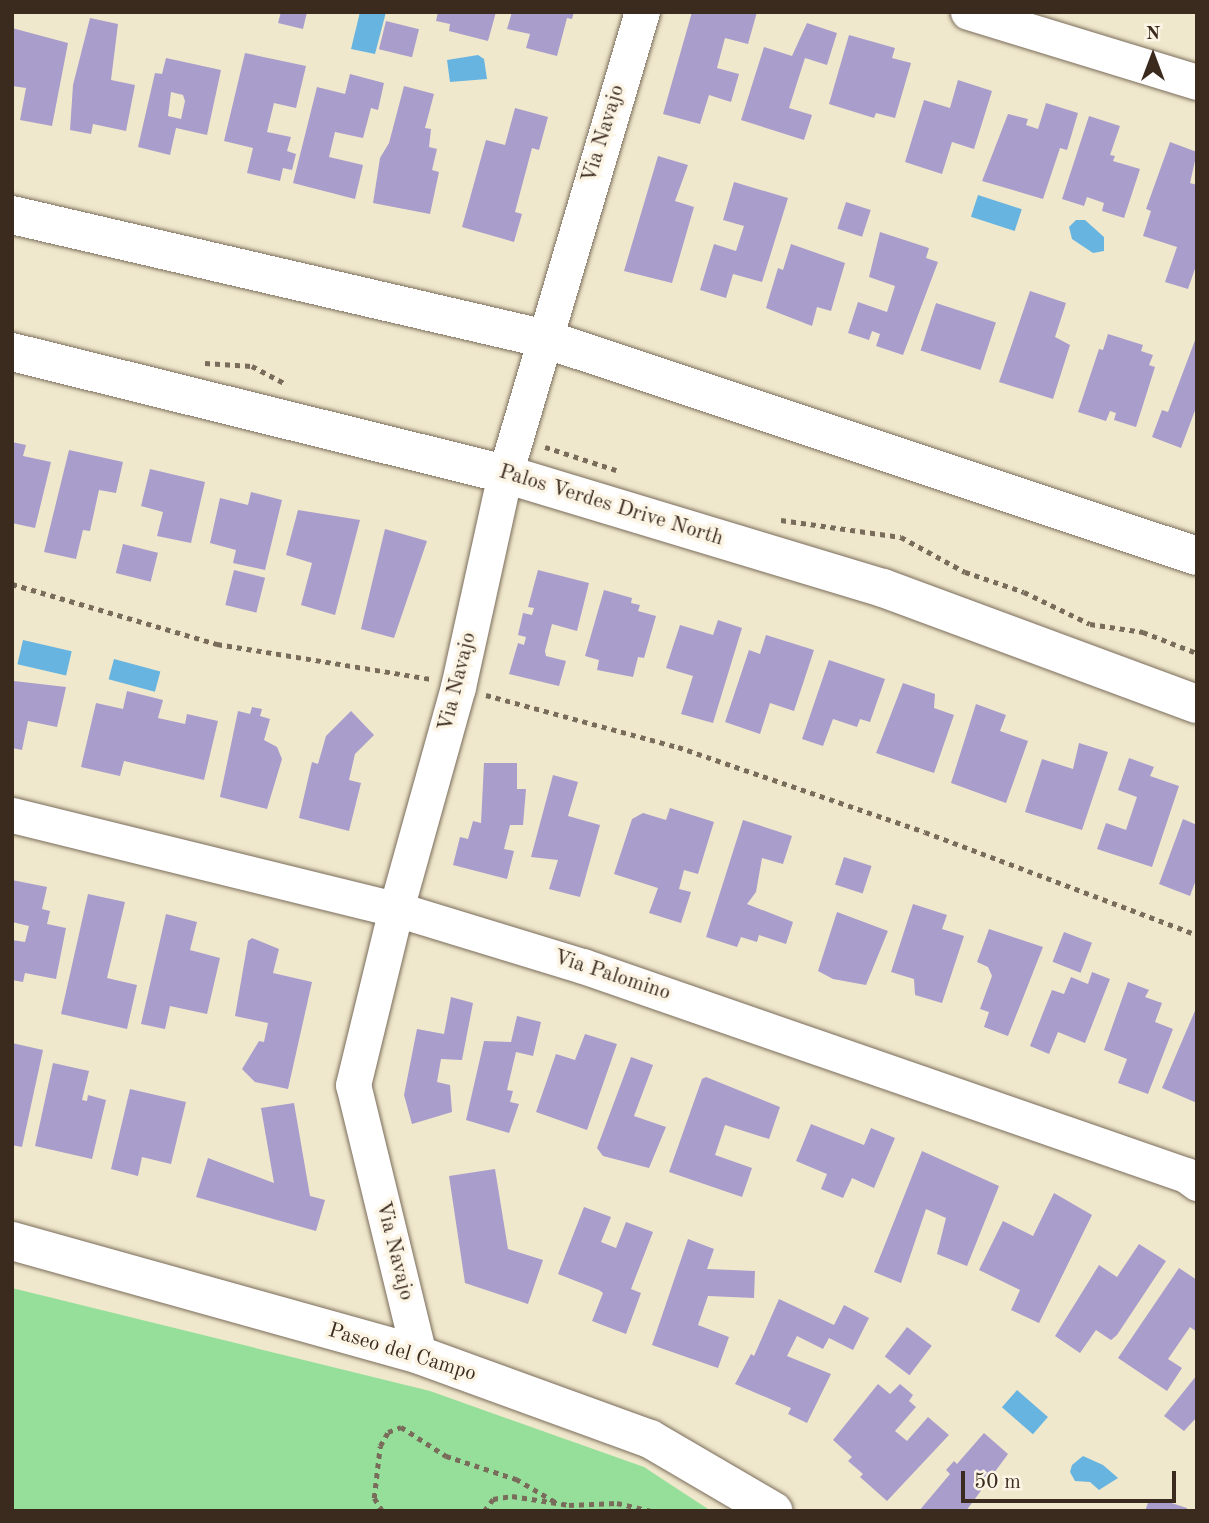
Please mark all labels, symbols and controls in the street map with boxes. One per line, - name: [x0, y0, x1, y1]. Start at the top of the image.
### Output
- north arrow: [1118, 21, 1188, 91]
- text: N: [1146, 25, 1160, 44]
- street label: Via Navajo: [577, 82, 631, 186]
- street label: Palos Verdes Drive North: [496, 460, 726, 552]
- street label: Via Navajo: [434, 630, 482, 734]
- street label: Via Palomino: [551, 945, 673, 1007]
- street label: Via Navajo: [370, 1199, 418, 1303]
- street label: Paseo del Campo: [325, 1319, 479, 1387]
- scale bar: [964, 1456, 1179, 1500]
- text: 50 m: [974, 1472, 1021, 1493]

